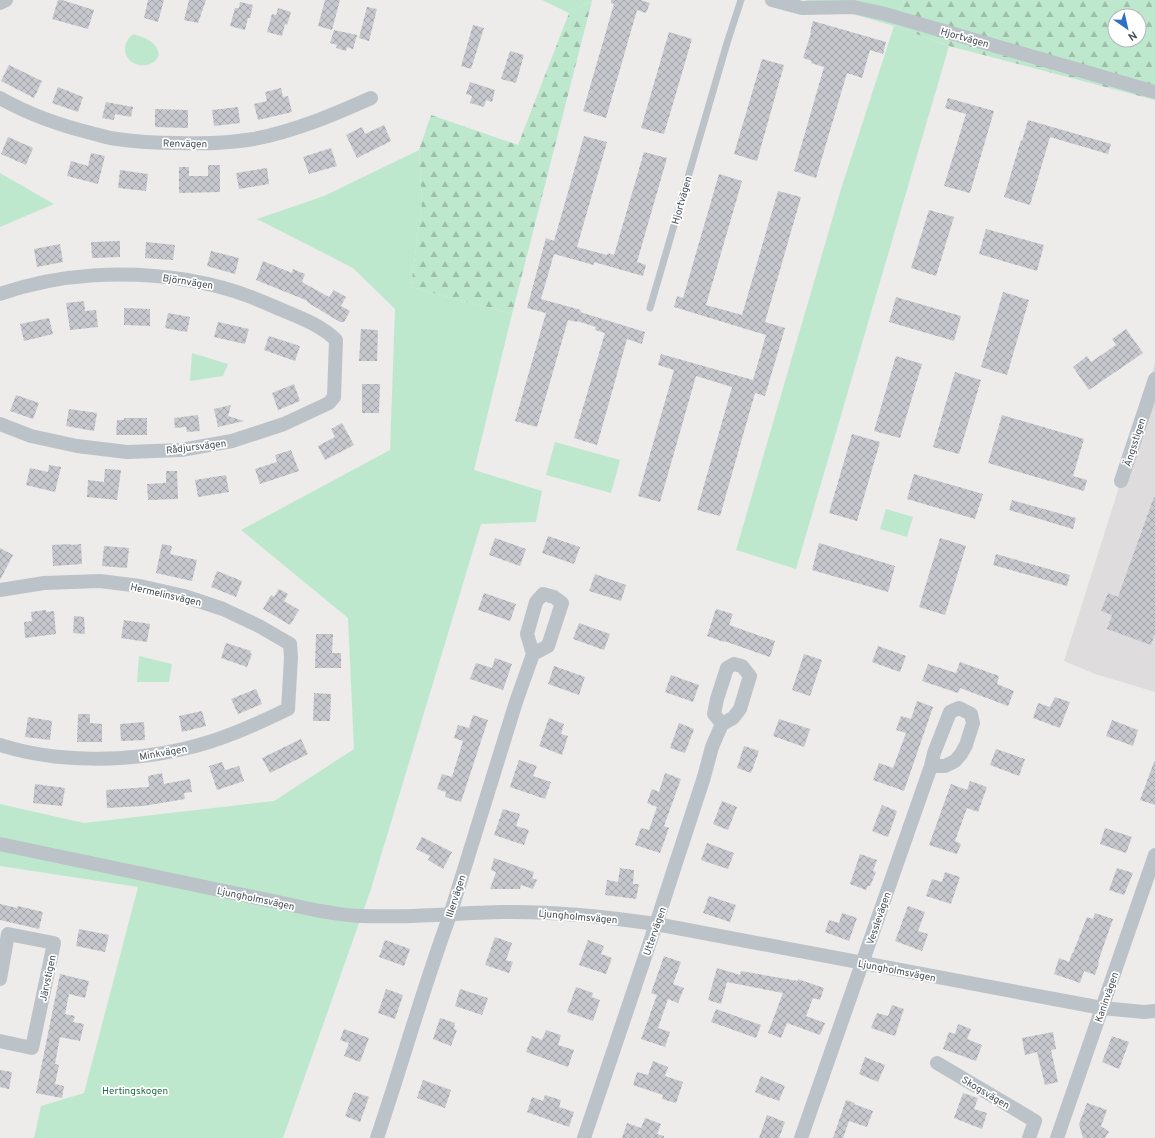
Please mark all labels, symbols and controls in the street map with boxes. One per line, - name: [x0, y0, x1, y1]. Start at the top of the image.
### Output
- north arrow: [1107, 8, 1147, 48]
- street label: Hjortvägen: [939, 25, 990, 52]
- text: N: [1125, 27, 1139, 43]
- street label: Renvägen: [163, 138, 207, 151]
- street label: Hjortvägen: [669, 175, 696, 226]
- street label: Björnvägen: [162, 272, 214, 293]
- street label: Ängsstigen: [1121, 417, 1149, 468]
- street label: Rådjursvägen: [165, 437, 227, 458]
- street label: Hermelinsvägen: [129, 581, 202, 610]
- street label: Minkvägen: [138, 743, 188, 764]
- street label: Illervägen: [443, 873, 469, 920]
- street label: Ljungholmsvägen: [216, 885, 296, 914]
- street label: Vesslevägen: [864, 890, 895, 947]
- street label: Uttervägen: [641, 905, 670, 957]
- street label: Ljungholmsvägen: [538, 908, 618, 927]
- street label: Järvstigen: [37, 954, 60, 1003]
- street label: Ljungholmsvägen: [857, 958, 937, 985]
- street label: Kaninvägen: [1093, 971, 1122, 1024]
- street label: Skogsvägen: [959, 1074, 1012, 1113]
- park label: Hertingskogen: [102, 1085, 168, 1098]

